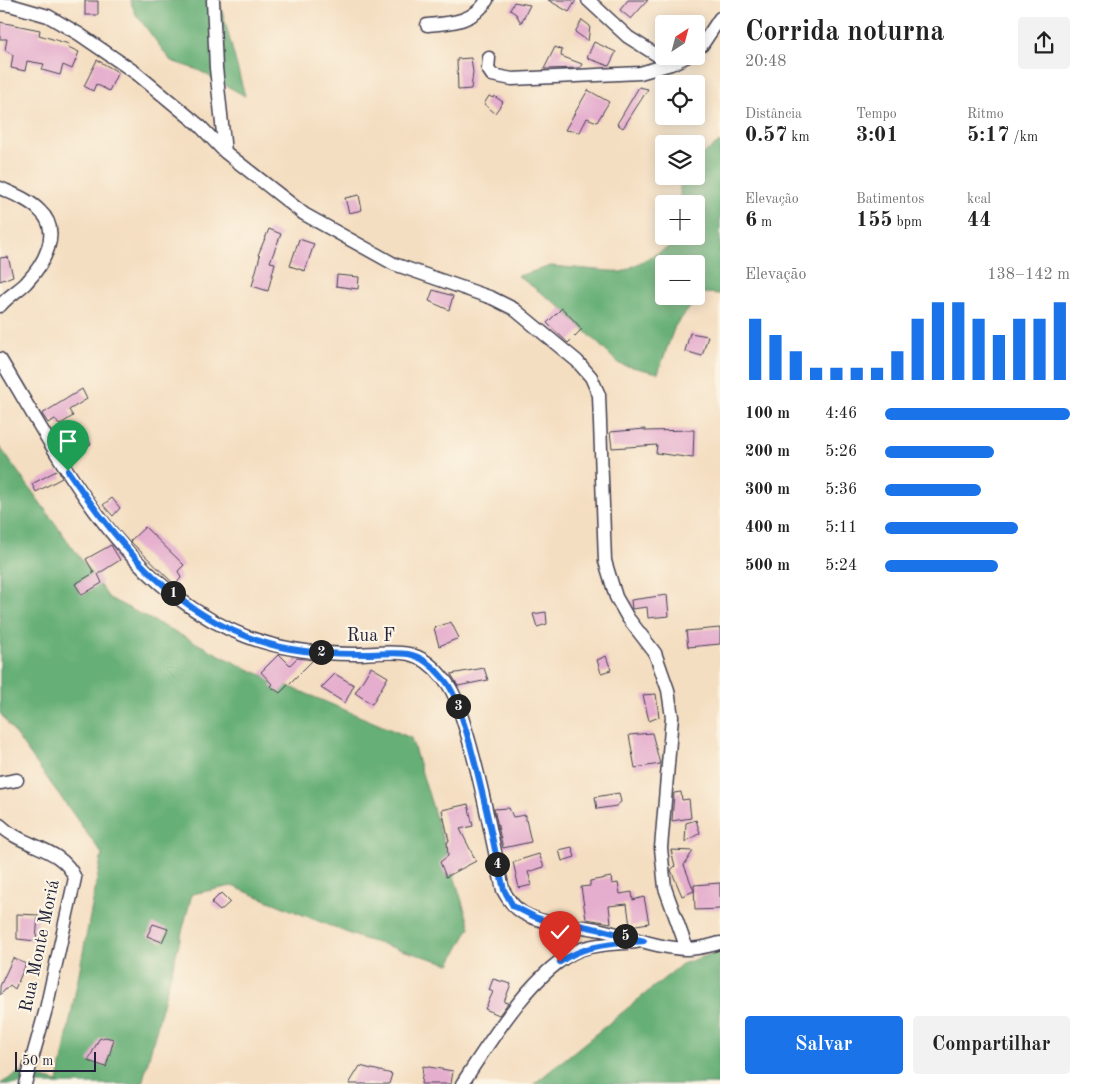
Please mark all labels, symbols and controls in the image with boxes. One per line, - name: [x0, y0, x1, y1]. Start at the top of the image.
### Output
- north arrow: [655, 15, 705, 65]
- map controls: [655, 15, 705, 305]
- button: share: [1018, 17, 1070, 69]
- text: Corrida noturna: [745, 19, 945, 47]
- text: 20:48: [745, 54, 787, 70]
- button: locate: [655, 75, 705, 125]
- text: Distância: [745, 107, 802, 121]
- text: Tempo: [856, 107, 897, 121]
- text: Ritmo: [967, 107, 1004, 121]
- text: 0.57: [745, 125, 787, 146]
- text: 3:01: [856, 125, 898, 146]
- text: 5:17: [967, 125, 1009, 146]
- text: km: [787, 130, 810, 144]
- text: /km: [1009, 130, 1038, 144]
- button: layers: [655, 135, 705, 185]
- text: Elevação: [745, 192, 799, 206]
- text: Batimentos: [856, 192, 924, 206]
- text: kcal: [967, 192, 991, 206]
- button: +: [655, 195, 705, 245]
- text: 6: [745, 210, 757, 231]
- text: 155: [856, 210, 893, 231]
- text: 44: [967, 210, 991, 231]
- text: m: [757, 215, 772, 229]
- text: bpm: [893, 215, 922, 229]
- button: −: [655, 255, 705, 305]
- text: Elevação: [745, 267, 806, 283]
- text: 138–142 m: [987, 267, 1070, 283]
- text: 100 m: [745, 406, 790, 422]
- text: 4:46: [825, 406, 857, 422]
- pin: [47, 420, 89, 471]
- icon: arrive: [54, 427, 82, 455]
- text: 200 m: [745, 444, 790, 460]
- text: 5:26: [825, 444, 857, 460]
- text: 300 m: [745, 482, 790, 498]
- text: 5:36: [825, 482, 857, 498]
- text: 400 m: [745, 520, 790, 536]
- text: 5:11: [825, 520, 857, 536]
- text: 500 m: [745, 558, 790, 574]
- text: 5:24: [825, 558, 857, 574]
- pin: 1: [160, 580, 186, 606]
- text: 1: [169, 586, 178, 600]
- street label: Rua F: [347, 627, 395, 645]
- pin: 2: [308, 640, 334, 664]
- text: 2: [317, 645, 326, 659]
- pin: 3: [446, 694, 470, 718]
- text: 3: [454, 699, 463, 713]
- pin: 4: [484, 852, 510, 876]
- text: 4: [493, 857, 502, 871]
- street label: Rua Monte Moriá: [17, 878, 63, 1014]
- pin: [539, 911, 581, 962]
- icon: check: [546, 918, 574, 946]
- pin: 5: [612, 924, 638, 948]
- text: 5: [621, 929, 630, 943]
- button: Salvar: [745, 1016, 903, 1074]
- button: Compartilhar: [913, 1016, 1070, 1074]
- scale bar: [15, 1049, 96, 1072]
- text: 50 m: [22, 1054, 53, 1068]

